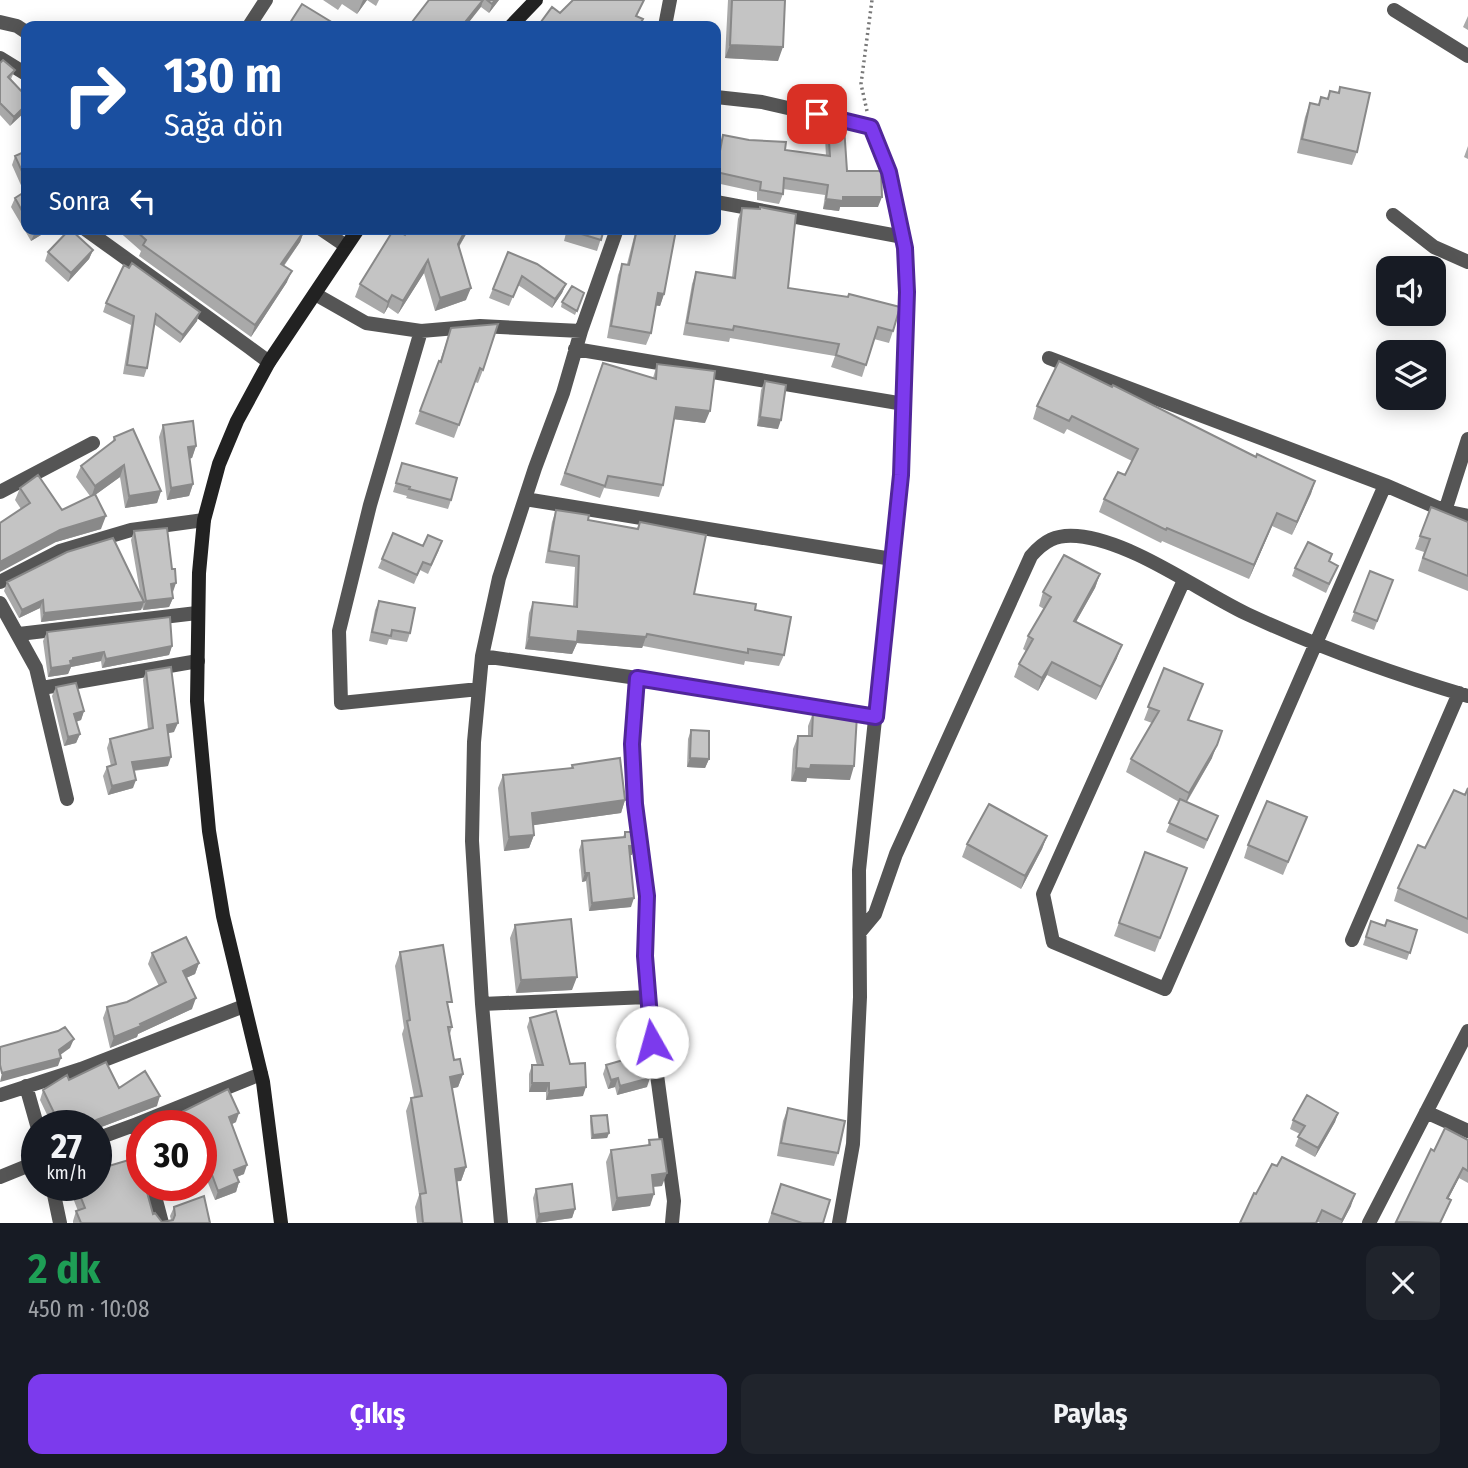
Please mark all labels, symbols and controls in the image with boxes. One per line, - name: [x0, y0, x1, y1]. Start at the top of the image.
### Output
- text: 130 m: [164, 46, 282, 105]
- icon: right: [49, 49, 140, 140]
- pin: [787, 84, 847, 144]
- icon: arrive: [798, 95, 836, 133]
- text: Sağa dön: [164, 106, 284, 144]
- icon: left: [124, 182, 162, 220]
- text: Sonra: [49, 186, 110, 217]
- map controls: [1376, 256, 1446, 410]
- button: sound: [1376, 256, 1446, 326]
- button: layers: [1376, 340, 1446, 410]
- position arrow: [615, 1005, 689, 1079]
- speed limit sign: 30: [126, 1110, 217, 1201]
- text: 27: [51, 1125, 82, 1167]
- text: km/h: [46, 1162, 87, 1184]
- text: 2 dk: [28, 1244, 100, 1294]
- button: close: [1366, 1246, 1440, 1320]
- text: 450 m · 10:08: [28, 1295, 150, 1323]
- button: Çıkış: [28, 1374, 727, 1454]
- button: Paylaş: [741, 1374, 1440, 1454]

